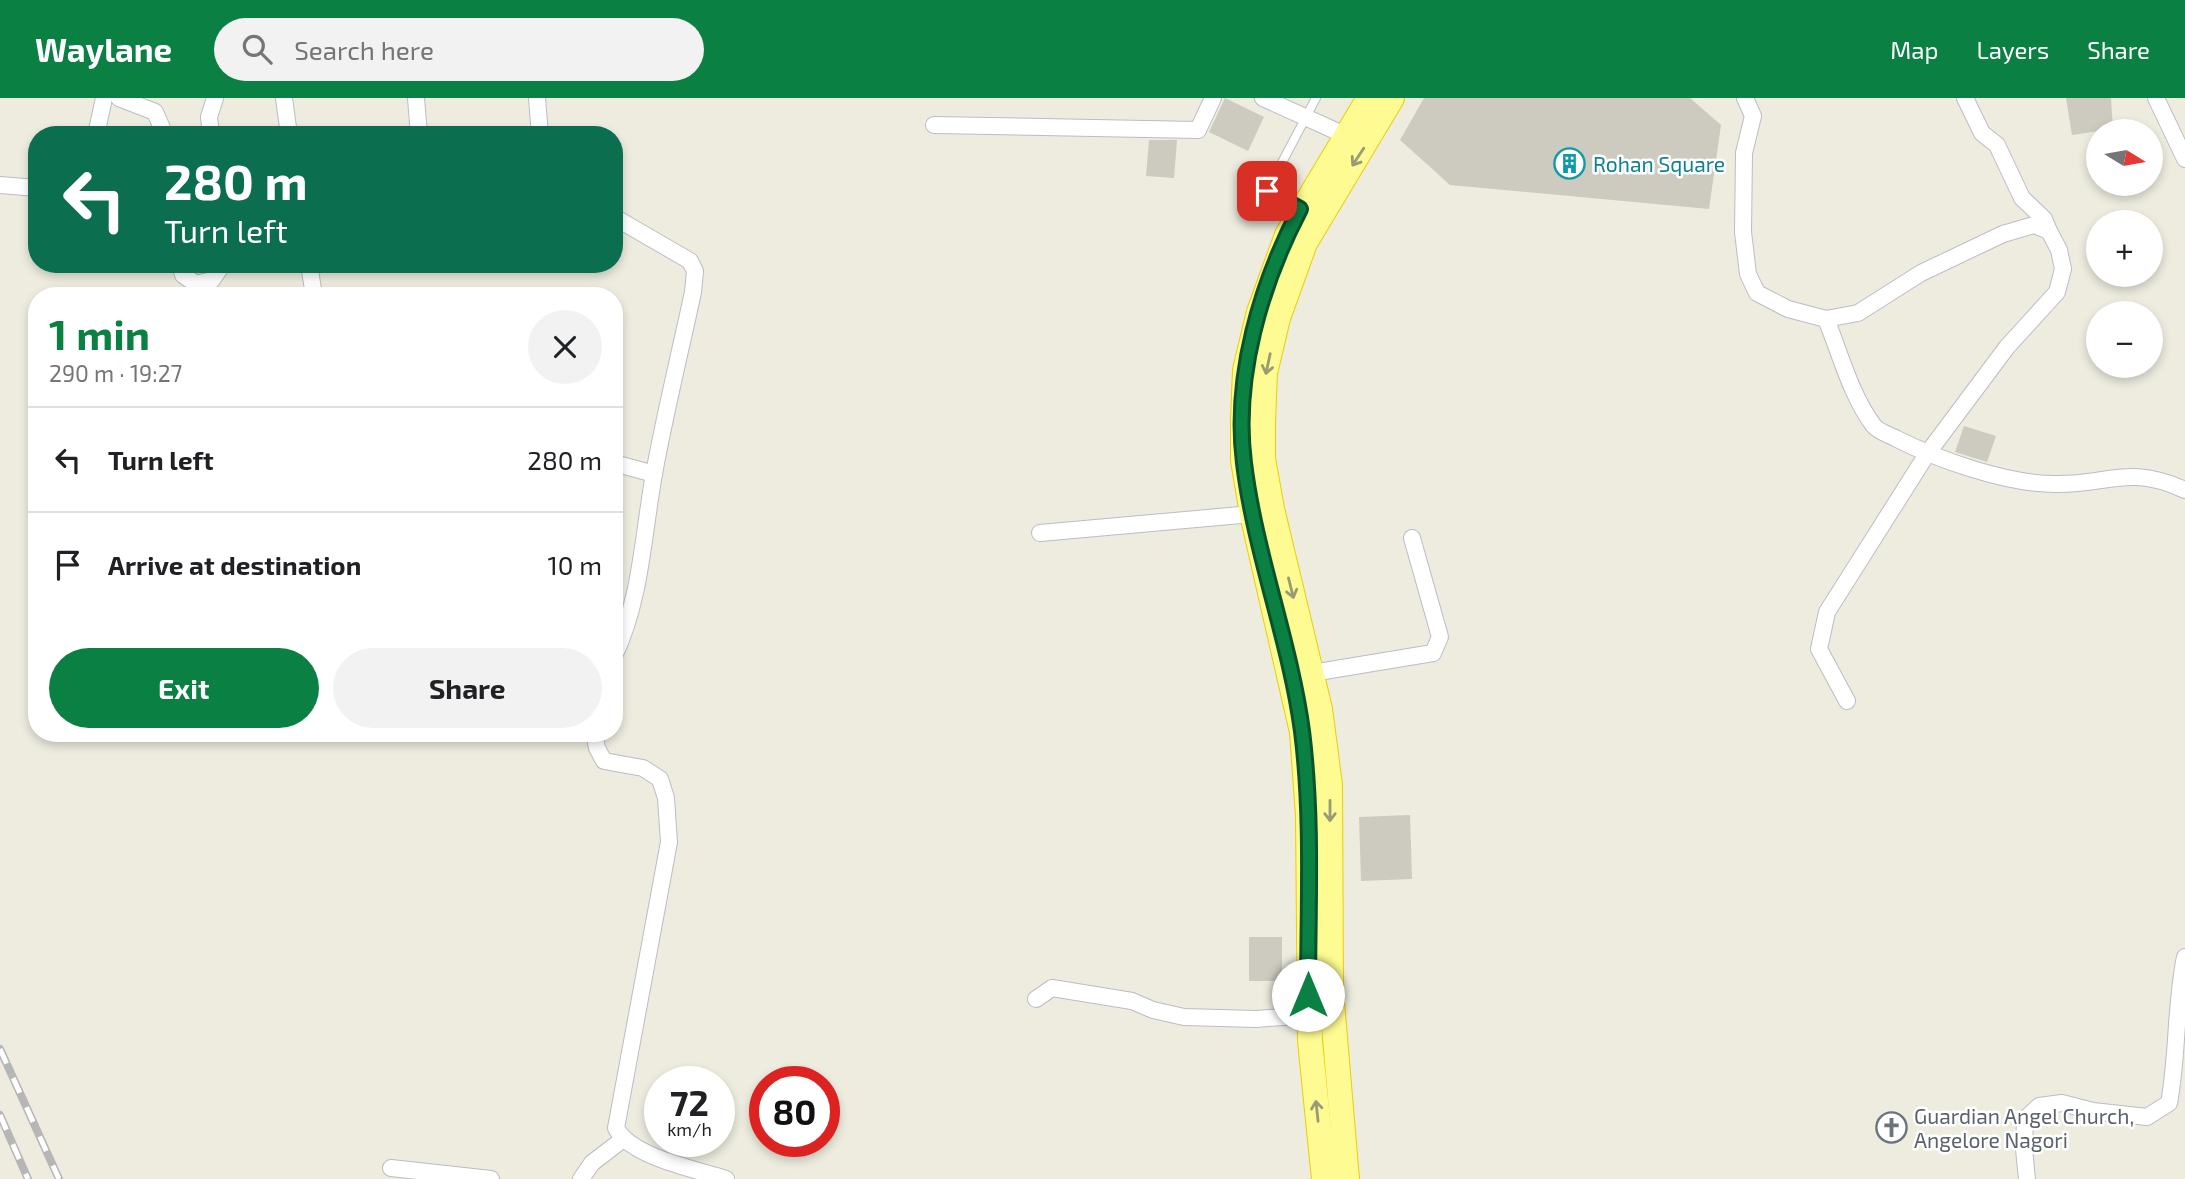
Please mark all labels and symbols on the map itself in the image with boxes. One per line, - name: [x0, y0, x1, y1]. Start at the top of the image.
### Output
- north arrow: [2086, 119, 2163, 196]
- building icon: Rohan Square: [1553, 146, 1587, 180]
- one-way arrow: [1350, 147, 1365, 166]
- place label: Rohan Square: [1593, 151, 1725, 176]
- pin: [1237, 161, 1297, 221]
- one-way arrow: [1260, 352, 1274, 375]
- one-way arrow: [1285, 576, 1298, 599]
- one-way arrow: [1323, 799, 1337, 822]
- position arrow: [1271, 958, 1345, 1032]
- speed limit sign: 80: [749, 1066, 840, 1157]
- one-way arrow: [1310, 1100, 1323, 1123]
- place label: Guardian Angel Church, Angelore Nagori: [1914, 1103, 2134, 1152]
- church icon: Guardian Angel Church, Angelore Nagori: [1874, 1110, 1908, 1144]

